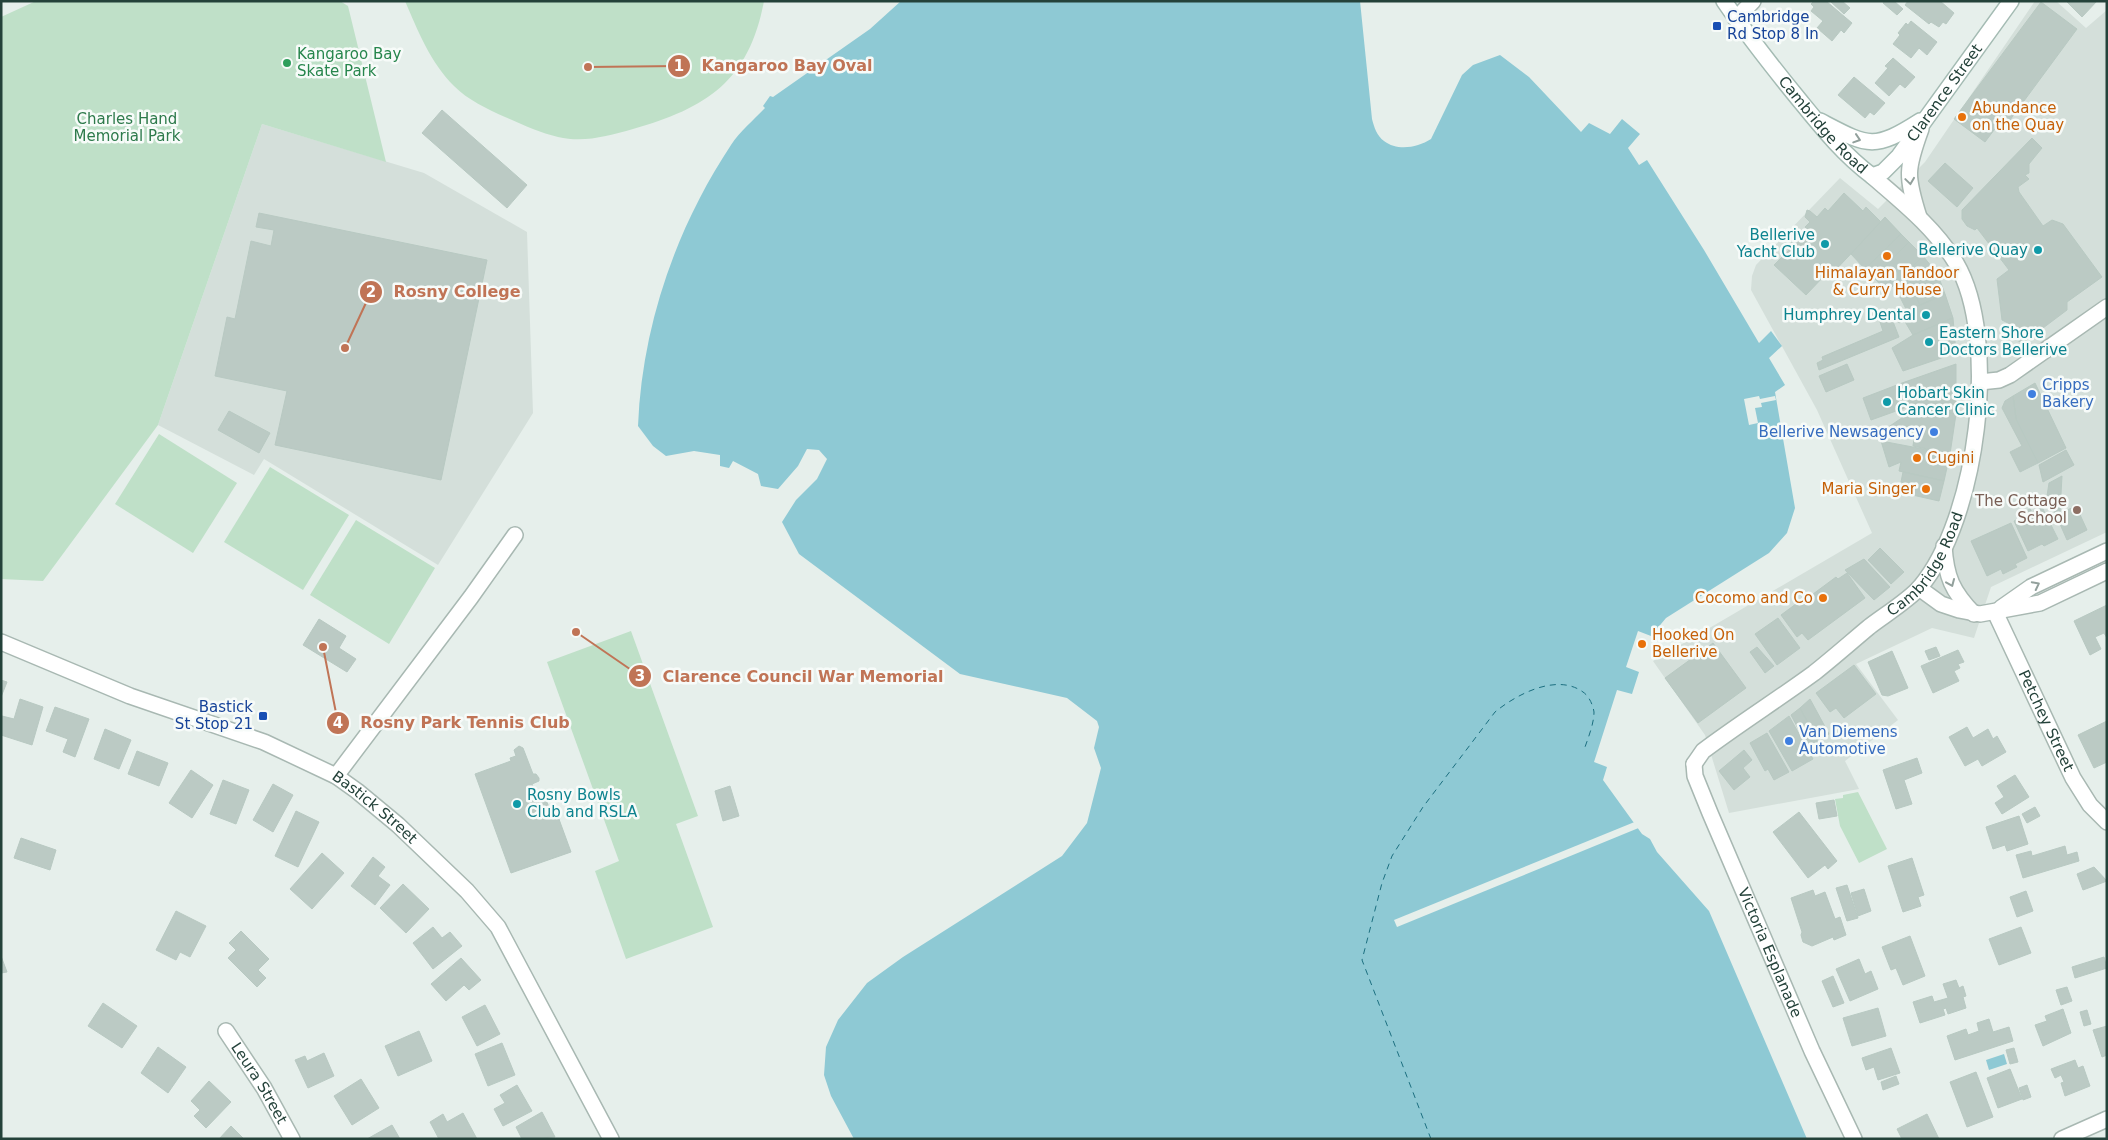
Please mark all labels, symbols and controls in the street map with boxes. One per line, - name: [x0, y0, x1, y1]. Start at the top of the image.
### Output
- place label: Cambridge Rd Stop 8 In: [1727, 8, 1819, 43]
- marker: Cambridge Rd Stop 8 In: [1711, 20, 1723, 32]
- street label: Clarence Street: [1903, 40, 1986, 145]
- place label: Kangaroo Bay Skate Park: [297, 45, 401, 80]
- callout: Kangaroo Bay Oval: [667, 50, 883, 81]
- text: Kangaroo Bay Oval: [701, 56, 873, 75]
- marker: Kangaroo Bay Skate Park: [281, 57, 293, 69]
- text: 1: [674, 57, 684, 75]
- street label: Cambridge Road: [1775, 73, 1871, 178]
- place label: Abundance on the Quay: [1972, 99, 2064, 134]
- park label: Charles Hand Memorial Park: [74, 110, 181, 145]
- marker: Abundance on the Quay: [1956, 111, 1968, 123]
- one-way arrow: [1852, 133, 1860, 143]
- one-way arrow: [1904, 178, 1915, 186]
- place label: Bellerive Yacht Club: [1736, 226, 1815, 261]
- marker: Bellerive Yacht Club: [1819, 238, 1831, 250]
- place label: Bellerive Quay: [1918, 241, 2028, 259]
- marker: Bellerive Quay: [2032, 244, 2044, 256]
- marker: Himalayan Tandoor & Curry House: [1881, 250, 1893, 262]
- place label: Himalayan Tandoor & Curry House: [1815, 264, 1960, 299]
- callout: Rosny College: [358, 276, 530, 307]
- text: Rosny College: [393, 282, 521, 301]
- text: 2: [366, 283, 376, 301]
- place label: Humphrey Dental: [1783, 306, 1916, 324]
- marker: Humphrey Dental: [1920, 309, 1932, 321]
- place label: Eastern Shore Doctors Bellerive: [1939, 324, 2067, 359]
- marker: Eastern Shore Doctors Bellerive: [1923, 336, 1935, 348]
- place label: Cripps Bakery: [2042, 376, 2094, 411]
- place label: Hobart Skin Cancer Clinic: [1897, 384, 1995, 419]
- marker: Cripps Bakery: [2026, 388, 2038, 400]
- marker: Hobart Skin Cancer Clinic: [1881, 396, 1893, 408]
- place label: Bellerive Newsagency: [1759, 423, 1924, 441]
- marker: Bellerive Newsagency: [1928, 426, 1940, 438]
- place label: Cugini: [1927, 449, 1974, 467]
- marker: Cugini: [1911, 452, 1923, 464]
- place label: Maria Singer: [1821, 480, 1917, 498]
- marker: Maria Singer: [1920, 483, 1932, 495]
- place label: The Cottage School: [1974, 492, 2067, 527]
- marker: The Cottage School: [2071, 504, 2083, 516]
- street label: Cambridge Road: [1883, 509, 1967, 620]
- one-way arrow: [1945, 578, 1956, 587]
- one-way arrow: [2031, 581, 2040, 591]
- place label: Cocomo and Co: [1695, 589, 1813, 607]
- marker: Cocomo and Co: [1817, 592, 1829, 604]
- place label: Hooked On Bellerive: [1652, 626, 1735, 661]
- marker: Hooked On Bellerive: [1636, 638, 1648, 650]
- callout: Clarence Council War Memorial: [627, 661, 953, 692]
- text: 3: [635, 667, 645, 685]
- text: Clarence Council War Memorial: [662, 667, 944, 686]
- street label: Petchey Street: [2015, 667, 2078, 774]
- place label: Bastick St Stop 21: [175, 698, 253, 733]
- callout: Rosny Park Tennis Club: [326, 707, 580, 738]
- marker: Bastick St Stop 21: [257, 710, 269, 722]
- text: Rosny Park Tennis Club: [360, 713, 570, 732]
- text: 4: [333, 714, 343, 732]
- place label: Van Diemens Automotive: [1799, 723, 1898, 758]
- marker: Van Diemens Automotive: [1783, 735, 1795, 747]
- street label: Bastick Street: [329, 767, 421, 848]
- place label: Rosny Bowls Club and RSLA: [527, 786, 638, 821]
- marker: Rosny Bowls Club and RSLA: [511, 798, 523, 810]
- street label: Victoria Esplanade: [1734, 885, 1806, 1020]
- street label: Leura Street: [227, 1039, 291, 1127]

